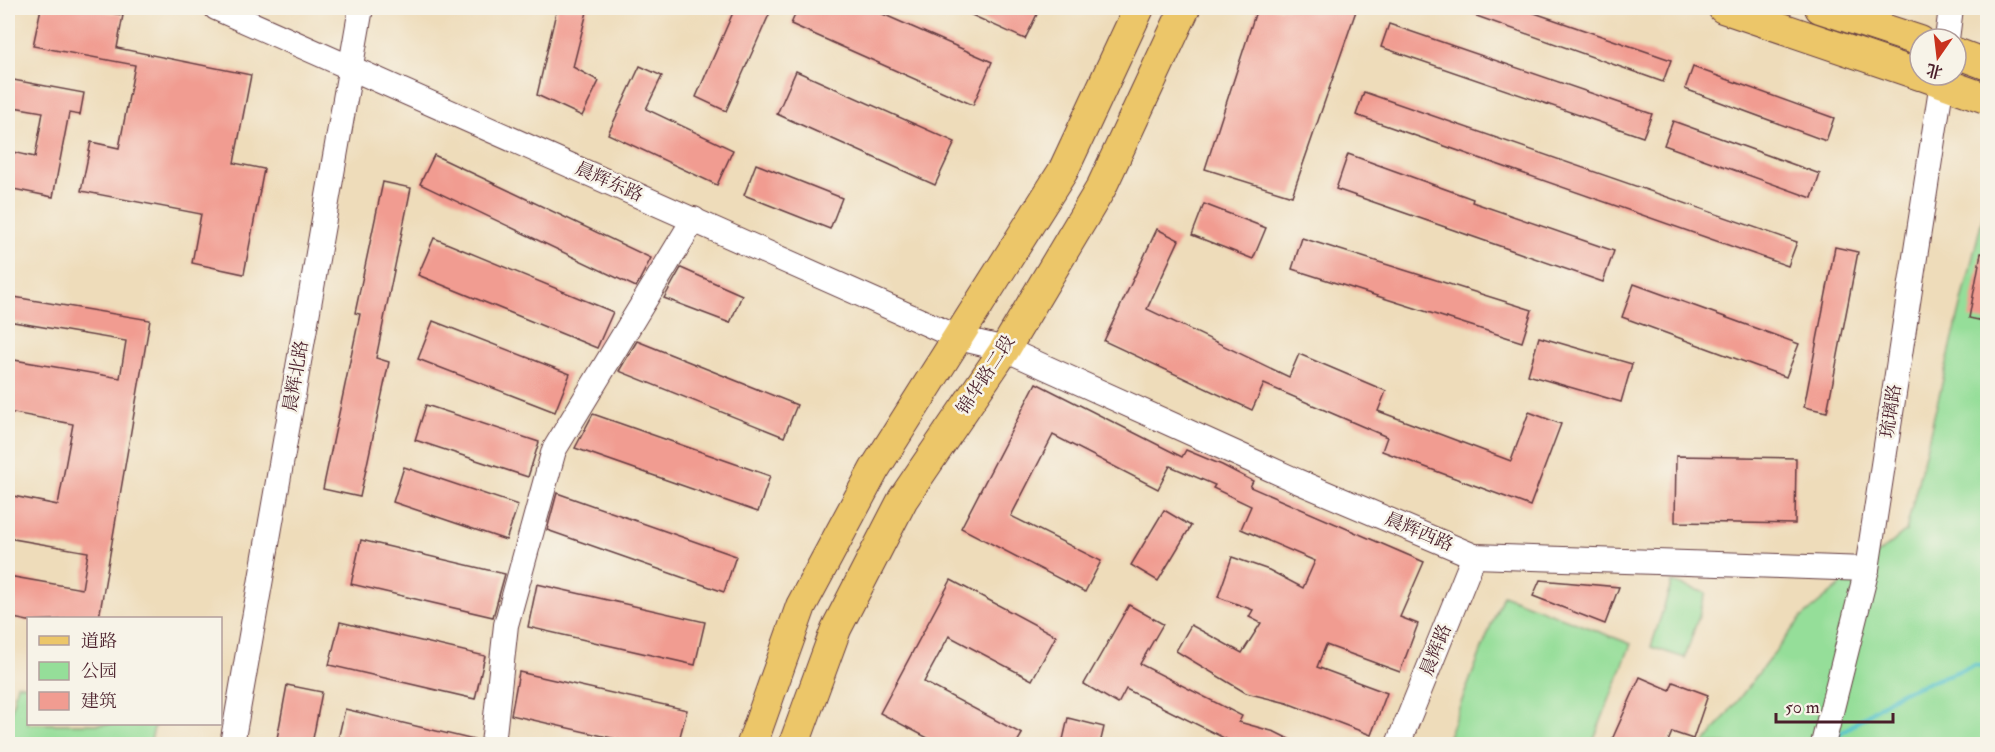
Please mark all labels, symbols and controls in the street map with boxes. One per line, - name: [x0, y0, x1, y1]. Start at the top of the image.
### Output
- north arrow: [1908, 27, 1968, 87]
- text: 北: [1924, 59, 1945, 82]
- street label: 晨辉东路: [571, 157, 647, 207]
- street label: 锦华路二段: [952, 331, 1020, 419]
- street label: 晨辉北路: [278, 339, 314, 413]
- street label: 琉璃路: [1875, 383, 1907, 439]
- street label: 晨辉西路: [1381, 507, 1457, 557]
- legend: [27, 617, 222, 725]
- street label: 晨辉路: [1415, 621, 1457, 679]
- text: 道路: [81, 630, 117, 653]
- text: 公园: [81, 660, 117, 683]
- scale bar: [1776, 686, 1893, 724]
- text: 建筑: [81, 690, 117, 713]
- text: 50 m: [1785, 696, 1820, 719]

